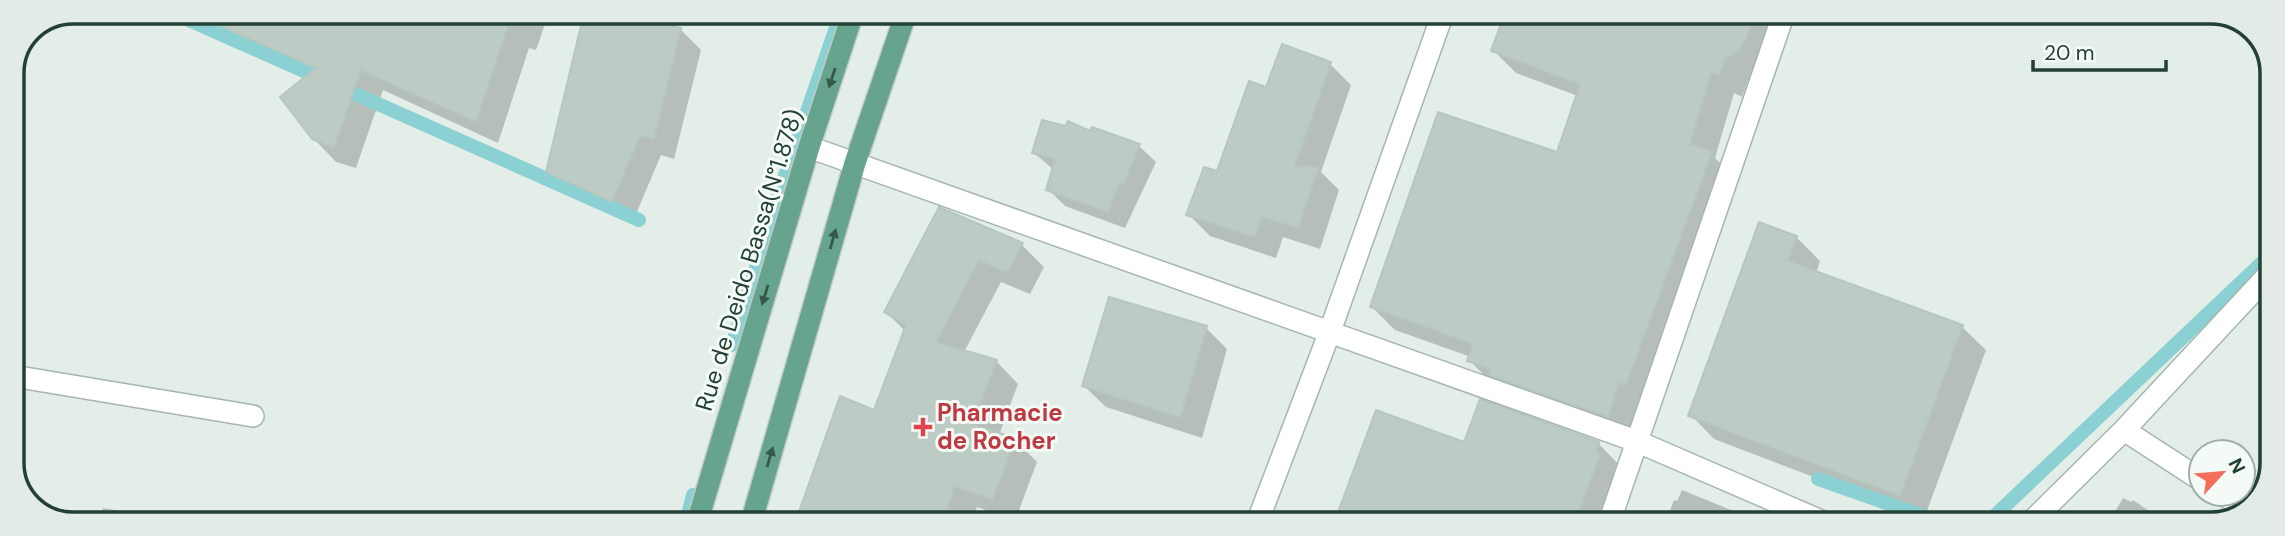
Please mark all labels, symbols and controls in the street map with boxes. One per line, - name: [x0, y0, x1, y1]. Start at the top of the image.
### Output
- scale bar: [2033, 28, 2166, 72]
- text: 20 m: [2044, 39, 2095, 67]
- one-way arrow: [826, 67, 836, 88]
- street label: Rue de Deido Bassa(N°1.878): [688, 105, 809, 415]
- one-way arrow: [828, 228, 838, 249]
- one-way arrow: [759, 285, 769, 306]
- place label: Pharmacie de Rocher: [937, 397, 1063, 456]
- marker: Pharmacie de Rocher: [915, 419, 931, 435]
- north arrow: [2187, 438, 2257, 508]
- one-way arrow: [765, 447, 775, 468]
- text: N: [2223, 454, 2251, 477]

